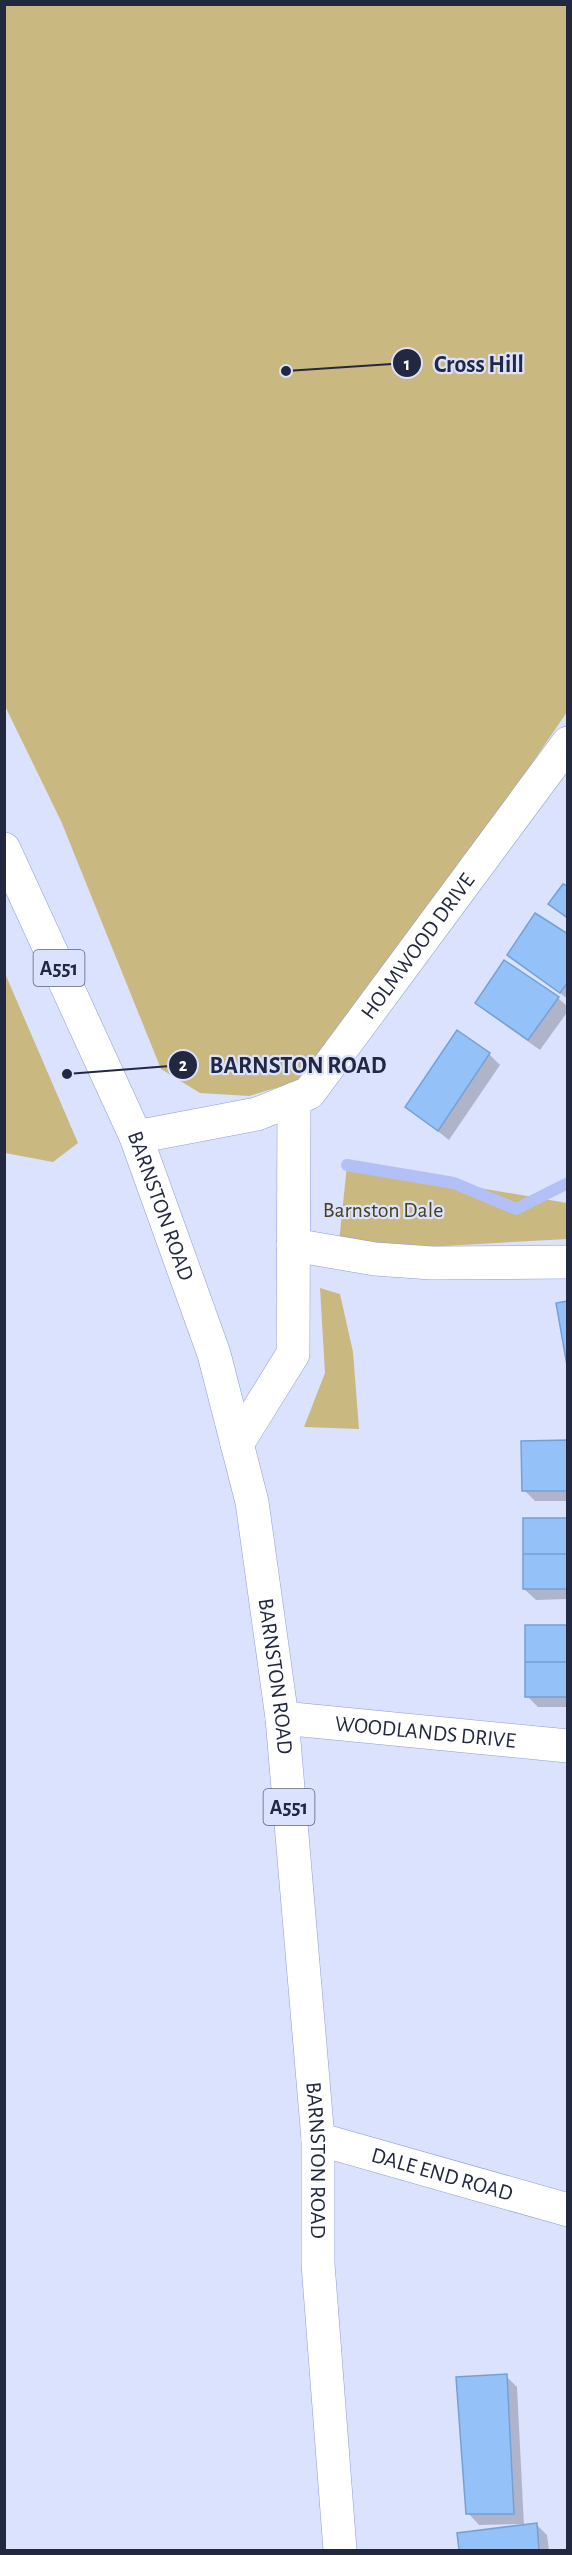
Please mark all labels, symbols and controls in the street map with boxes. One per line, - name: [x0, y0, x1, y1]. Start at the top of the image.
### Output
- callout: Cross Hill: [392, 342, 536, 384]
- text: Cross Hill: [434, 353, 524, 377]
- text: 1: [404, 356, 410, 374]
- street label: HOLMWOOD DRIVE: [357, 869, 479, 1023]
- road number: A551: [34, 950, 84, 986]
- callout: BARNSTON ROAD: [168, 1044, 398, 1086]
- text: BARNSTON ROAD: [210, 1054, 387, 1078]
- text: 2: [179, 1057, 188, 1075]
- street label: BARNSTON ROAD: [124, 1128, 198, 1283]
- park label: Barnston Dale: [323, 1199, 443, 1221]
- street label: BARNSTON ROAD: [254, 1597, 296, 1755]
- street label: WOODLANDS DRIVE: [334, 1712, 517, 1752]
- road number: A551: [264, 1789, 314, 1825]
- street label: BARNSTON ROAD: [302, 2081, 329, 2239]
- street label: DALE END ROAD: [369, 2144, 515, 2205]

